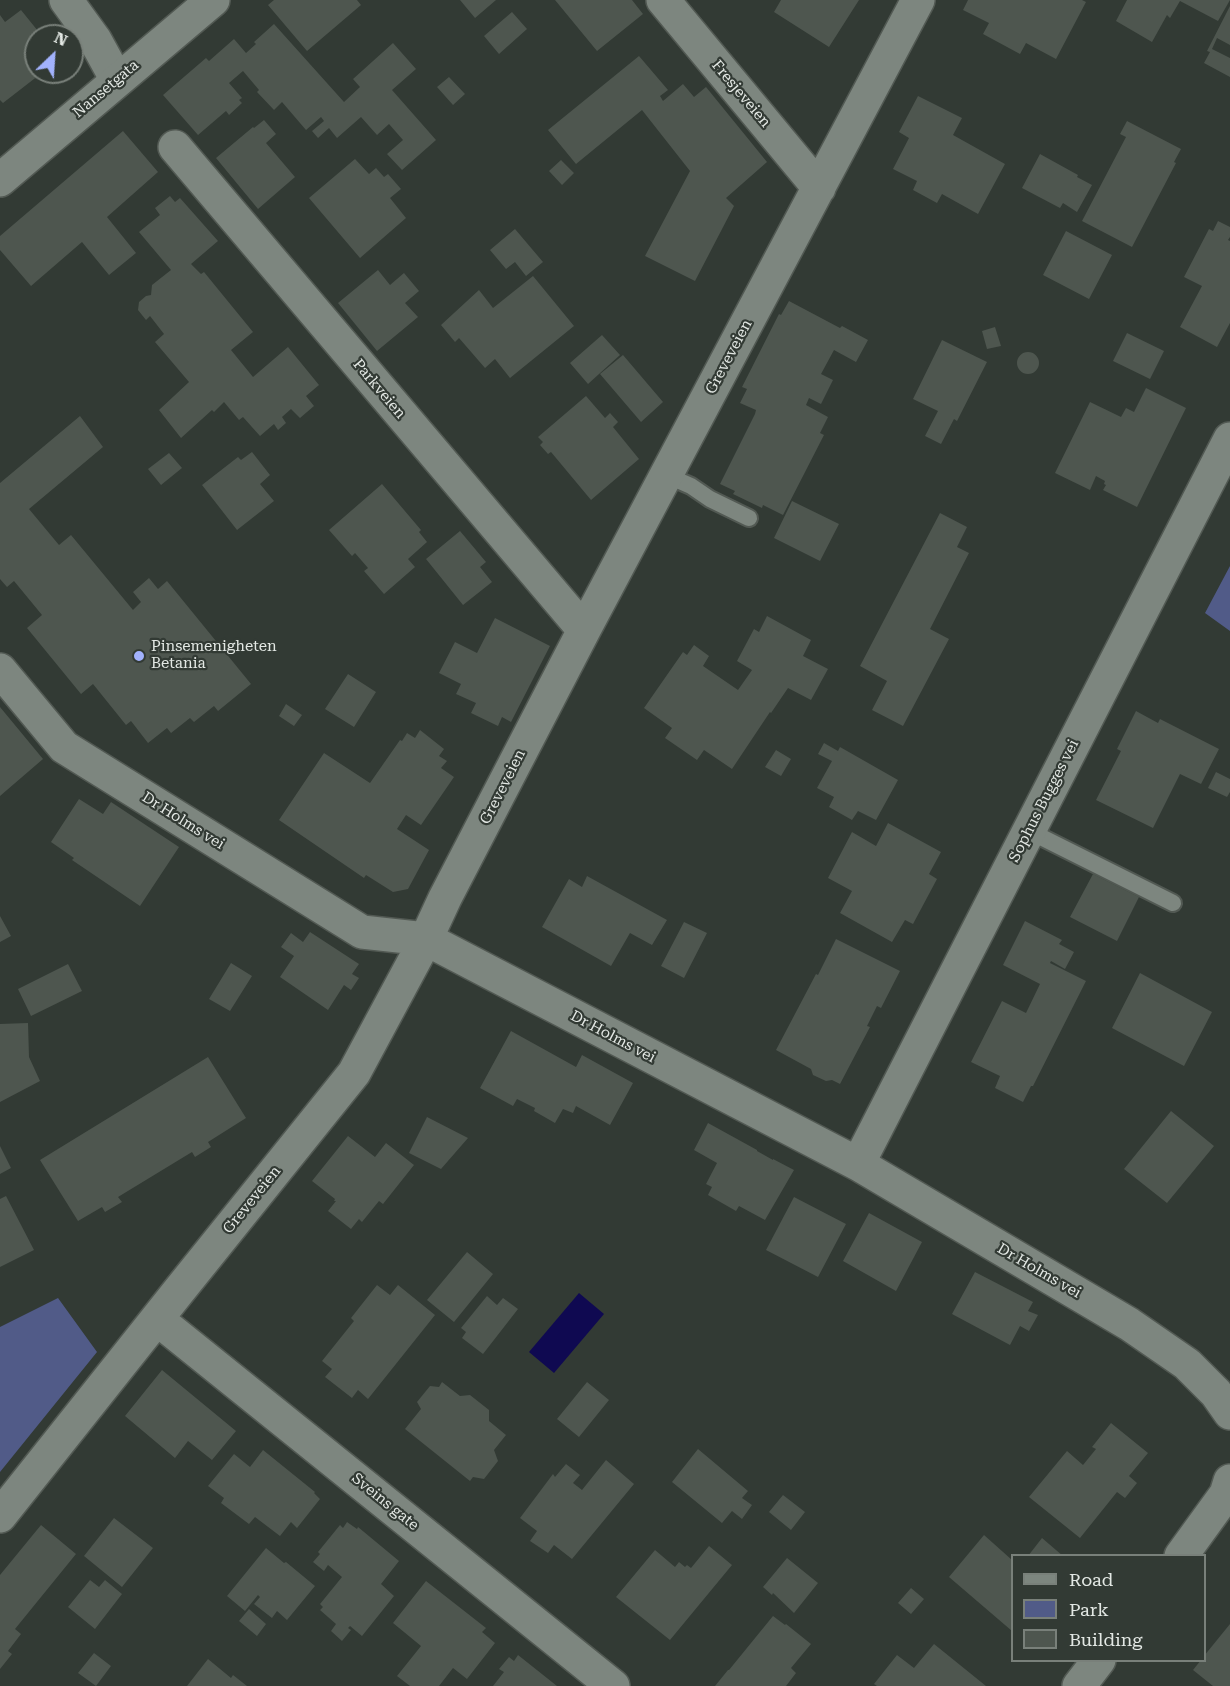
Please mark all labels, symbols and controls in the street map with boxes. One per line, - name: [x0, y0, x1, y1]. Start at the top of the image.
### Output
- north arrow: [24, 24, 84, 84]
- text: N: [51, 28, 71, 50]
- street label: Nansetgata: [69, 56, 143, 122]
- street label: Fresjeveien: [708, 57, 774, 131]
- street label: Greveveien: [702, 317, 756, 397]
- street label: Parkveien: [349, 356, 409, 422]
- place label: Pinsemenigheten Betania: [151, 638, 277, 673]
- marker: Pinsemenigheten Betania: [132, 649, 146, 663]
- street label: Sophus Bugges vei: [1005, 737, 1083, 865]
- street label: Greveveien: [476, 747, 530, 827]
- street label: Dr Holms vei: [138, 789, 228, 853]
- street label: Dr Holms vei: [567, 1007, 659, 1067]
- street label: Greveveien: [219, 1163, 285, 1237]
- street label: Dr Holms vei: [994, 1240, 1084, 1302]
- street label: Sveins gate: [348, 1469, 422, 1535]
- legend: [1011, 1554, 1206, 1662]
- text: Road: [1069, 1569, 1113, 1590]
- text: Park: [1069, 1599, 1109, 1620]
- text: Building: [1069, 1629, 1143, 1650]

